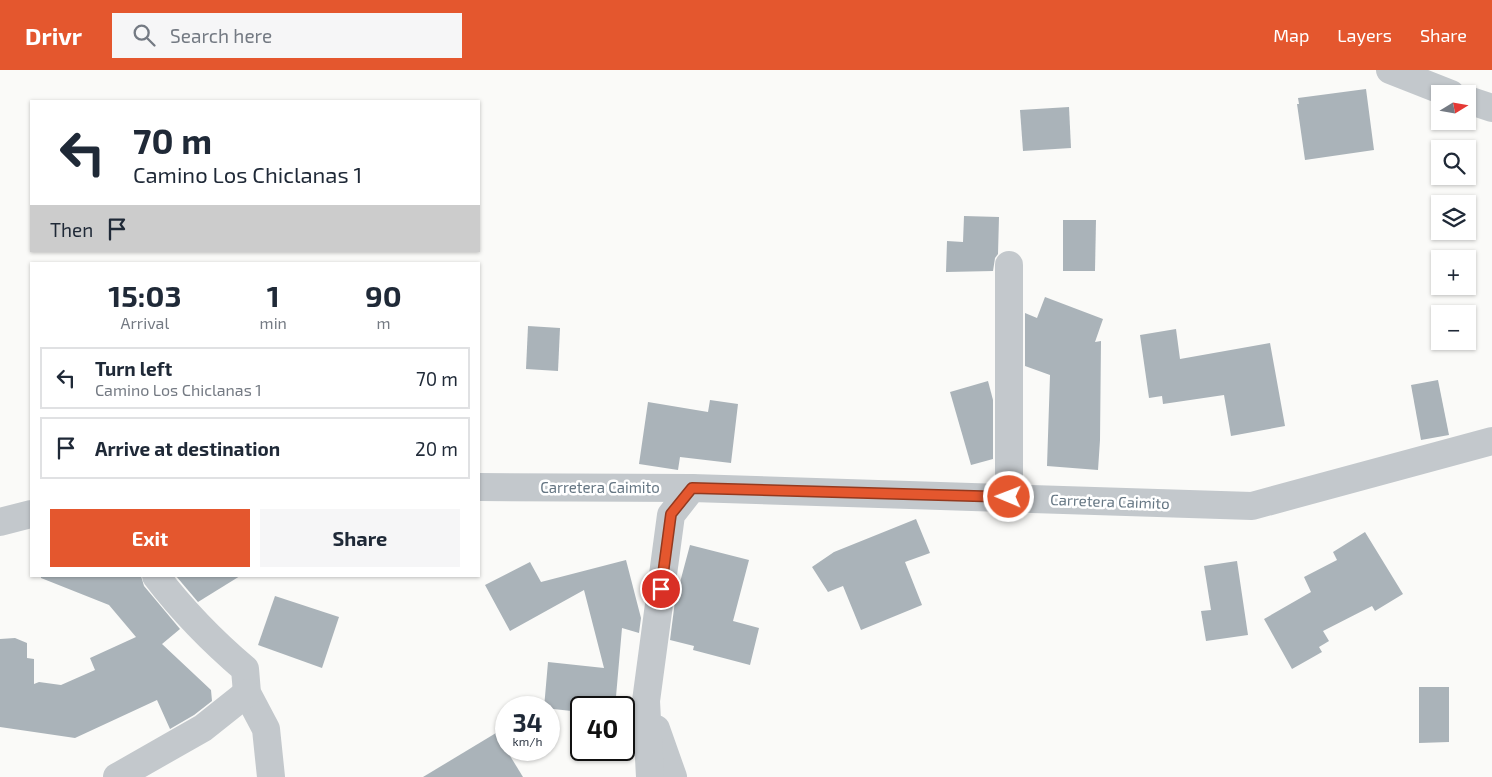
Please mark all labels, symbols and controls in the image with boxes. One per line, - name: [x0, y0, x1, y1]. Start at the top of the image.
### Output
- search box: [112, 13, 462, 58]
- text: Drivr: [25, 21, 82, 50]
- icon: search: [130, 21, 158, 49]
- text: Search here: [170, 24, 272, 47]
- text: Map: [1273, 24, 1309, 46]
- text: Layers: [1337, 24, 1392, 46]
- text: Share: [1420, 24, 1467, 46]
- north arrow: [1431, 85, 1476, 130]
- map controls: [1431, 85, 1476, 350]
- text: 70 m: [133, 119, 212, 161]
- icon: left: [50, 120, 115, 185]
- button: search: [1431, 140, 1476, 185]
- text: Camino Los Chiclanas 1: [133, 161, 362, 187]
- button: layers: [1431, 195, 1476, 240]
- icon: arrive: [103, 215, 131, 243]
- text: Then: [50, 218, 93, 241]
- button: +: [1431, 250, 1476, 295]
- text: 15:03: [108, 277, 181, 313]
- text: 1: [267, 277, 280, 313]
- text: 90: [365, 277, 402, 313]
- button: −: [1431, 305, 1476, 350]
- text: Arrival: [120, 313, 169, 332]
- text: min: [260, 313, 287, 332]
- text: m: [376, 313, 390, 332]
- text: Turn left: [95, 357, 172, 380]
- icon: left: [52, 364, 80, 392]
- text: 70 m: [416, 367, 458, 390]
- text: Camino Los Chiclanas 1: [95, 380, 262, 399]
- icon: arrive: [52, 434, 80, 462]
- text: Arrive at destination: [95, 437, 280, 460]
- text: 20 m: [415, 437, 458, 460]
- position arrow: [982, 470, 1034, 522]
- street label: Carretera Caimito: [540, 478, 660, 496]
- street label: Carretera Caimito: [1050, 490, 1170, 512]
- button: Exit: [50, 509, 250, 567]
- button: Share: [260, 509, 460, 567]
- pin: [640, 568, 682, 610]
- icon: arrive: [647, 575, 675, 603]
- speed limit sign: 40: [570, 696, 635, 761]
- text: 34: [512, 707, 543, 737]
- text: km/h: [513, 734, 542, 748]

